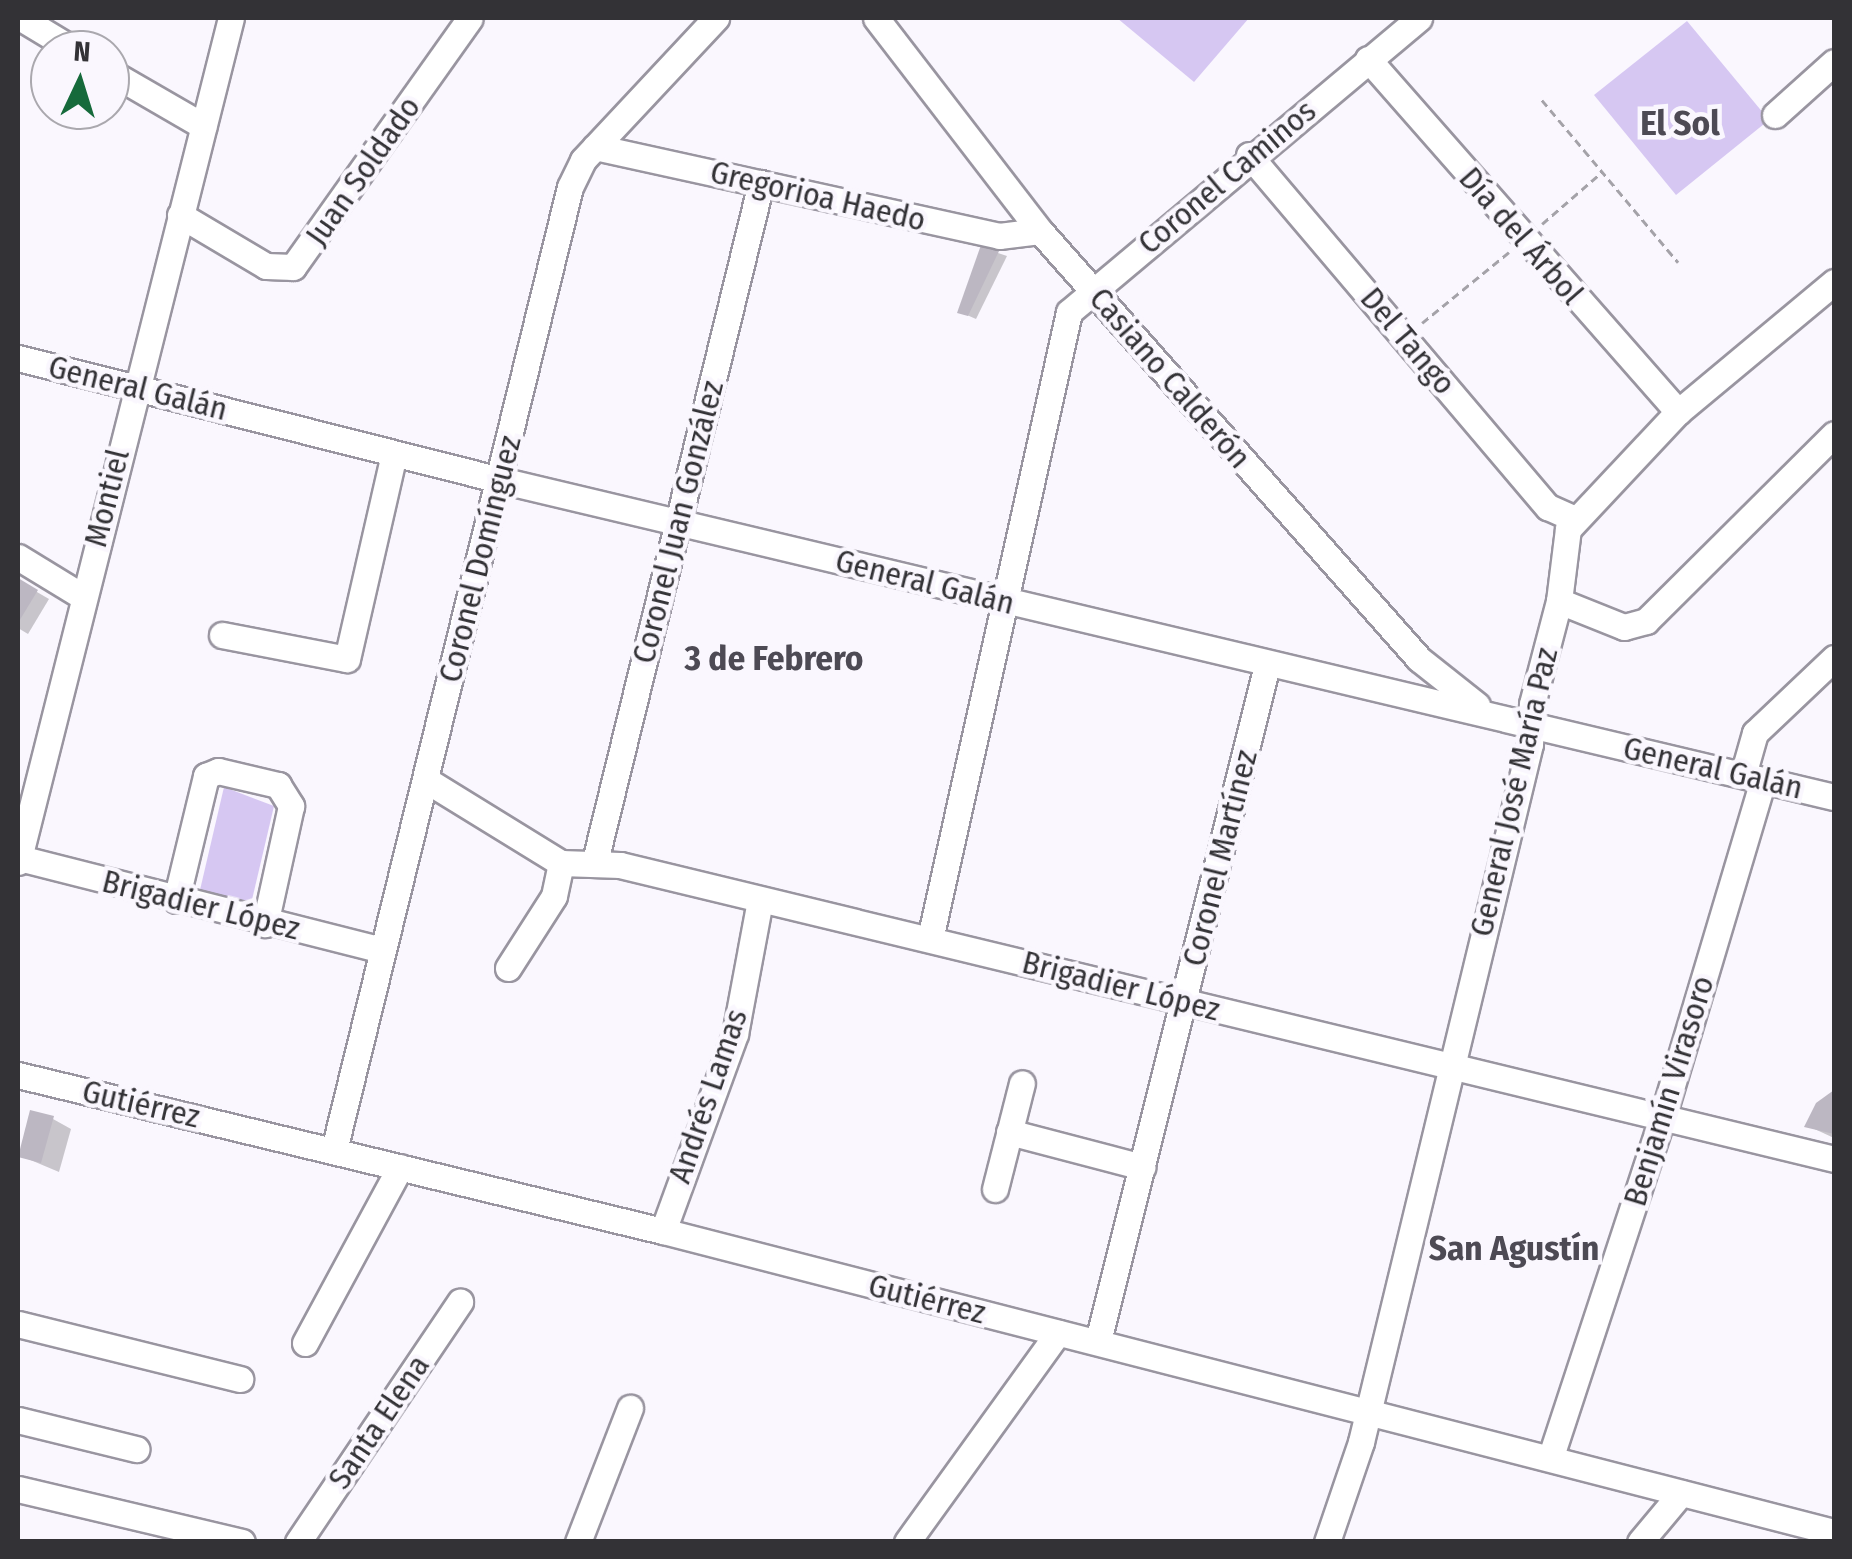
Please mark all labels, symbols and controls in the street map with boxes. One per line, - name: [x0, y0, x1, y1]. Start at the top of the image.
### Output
- north arrow: [30, 30, 130, 130]
- text: N: [72, 35, 92, 69]
- street label: Juan Soldado: [298, 89, 428, 253]
- street label: Coronel Caminos: [1130, 92, 1324, 262]
- district label: El Sol: [1640, 102, 1720, 144]
- street label: Gregorioa Haedo: [707, 153, 929, 239]
- street label: Día del Árbol: [1451, 160, 1591, 312]
- street label: Casiano Calderón: [1081, 280, 1259, 476]
- street label: Del Tango: [1352, 280, 1464, 402]
- street label: General Galán: [45, 347, 231, 429]
- street label: Coronel Juan González: [624, 377, 732, 667]
- street label: Coronel Domínguez: [431, 432, 529, 686]
- street label: Montiel: [76, 445, 138, 551]
- street label: General Galán: [832, 541, 1018, 623]
- district label: 3 de Febrero: [685, 637, 863, 679]
- street label: General José María Paz: [1462, 644, 1566, 940]
- street label: General Galán: [1620, 729, 1806, 807]
- street label: Coronel Martínez: [1175, 746, 1265, 970]
- street label: Brigadier López: [98, 862, 304, 948]
- street label: Brigadier López: [1018, 943, 1224, 1029]
- street label: Benjamín Virasoro: [1616, 971, 1722, 1211]
- street label: Andrés Lamas: [660, 1004, 756, 1188]
- street label: Gutiérrez: [79, 1072, 203, 1136]
- district label: San Agustín: [1429, 1227, 1599, 1269]
- street label: Gutiérrez: [865, 1266, 989, 1332]
- street label: Santa Elena: [320, 1348, 438, 1496]

